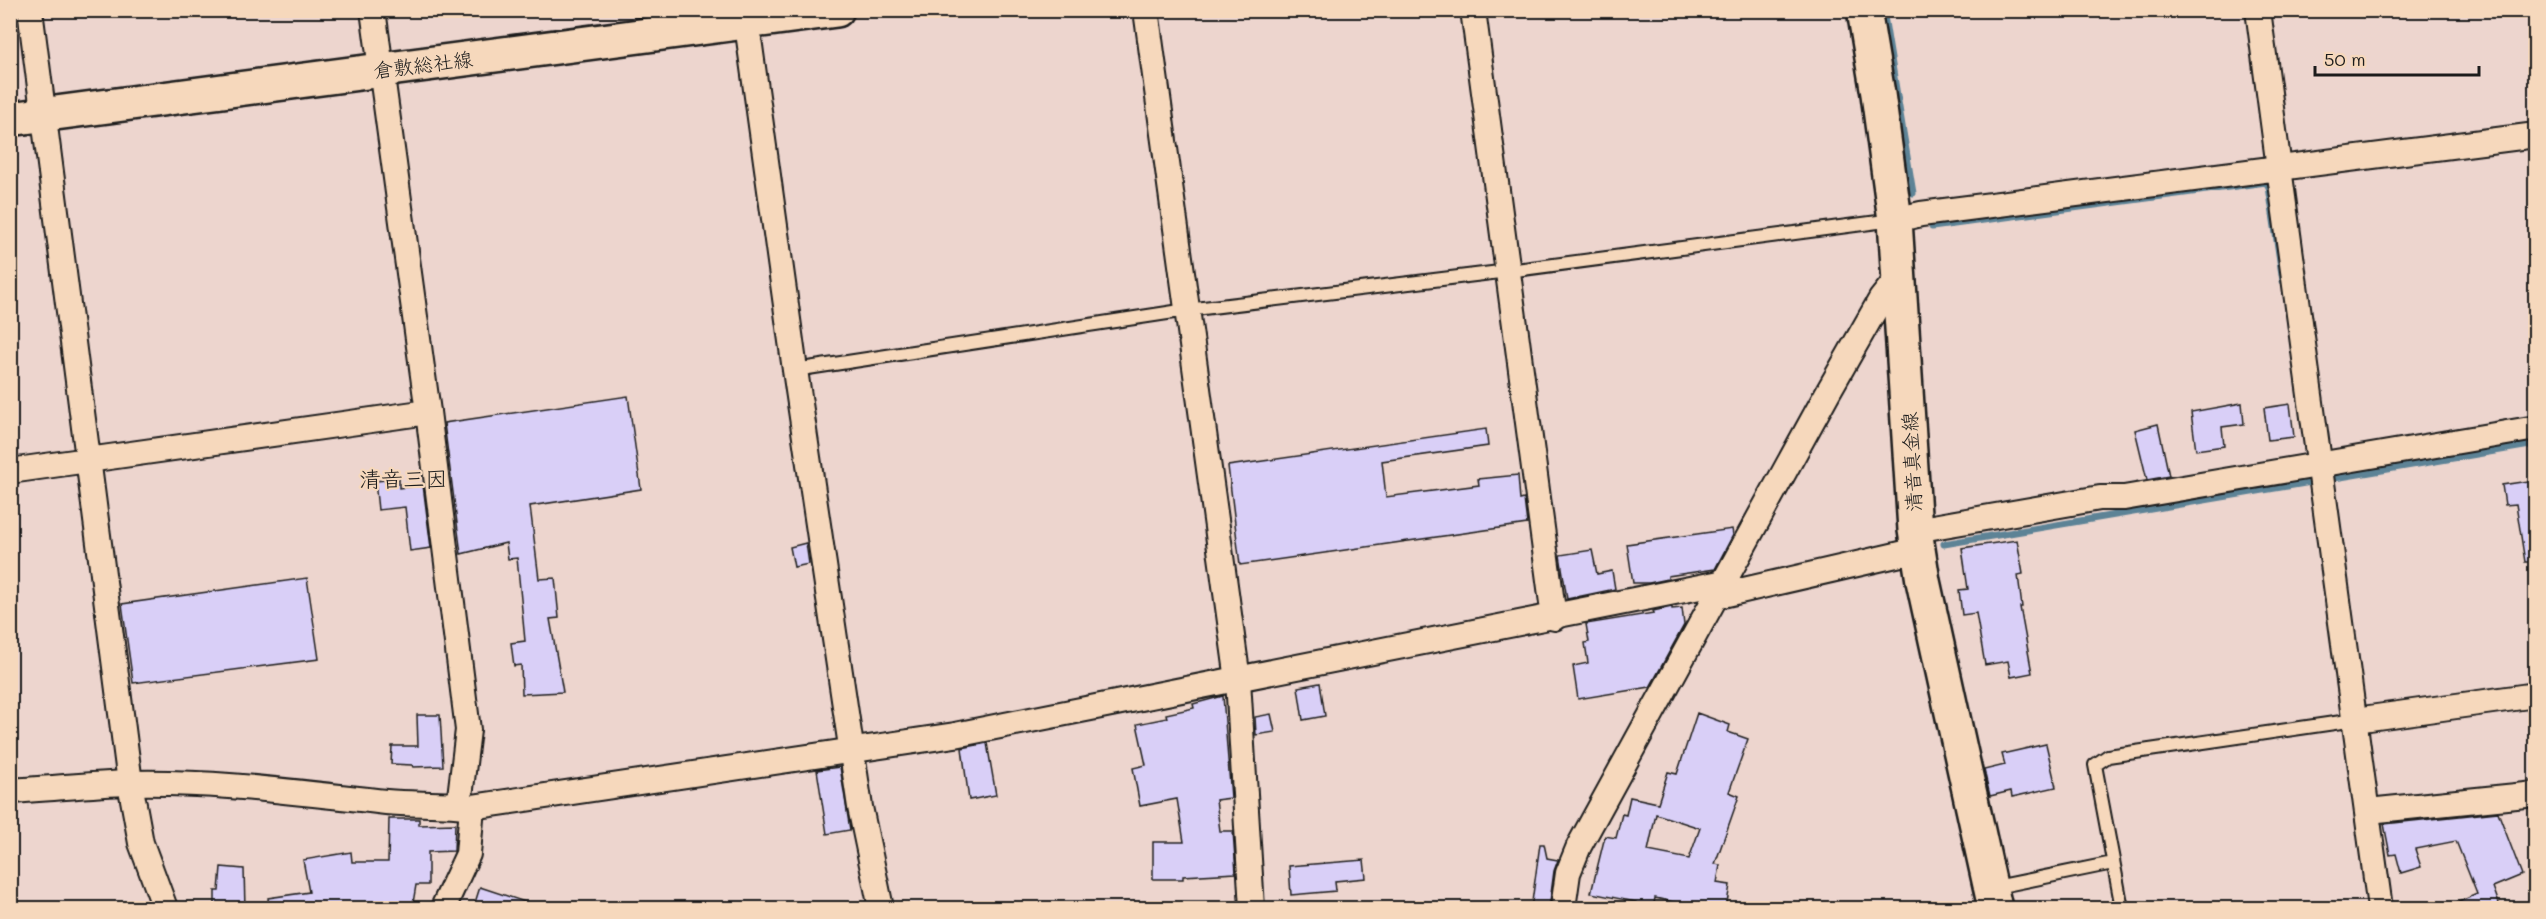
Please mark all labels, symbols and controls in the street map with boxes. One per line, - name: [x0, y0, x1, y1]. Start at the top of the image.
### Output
- scale bar: [2315, 39, 2478, 77]
- street label: 倉敷総社線: [372, 45, 474, 83]
- text: 50 m: [2324, 47, 2366, 71]
- street label: 清音真金線: [1895, 411, 1927, 513]
- district label: 清音三因: [359, 464, 447, 493]

